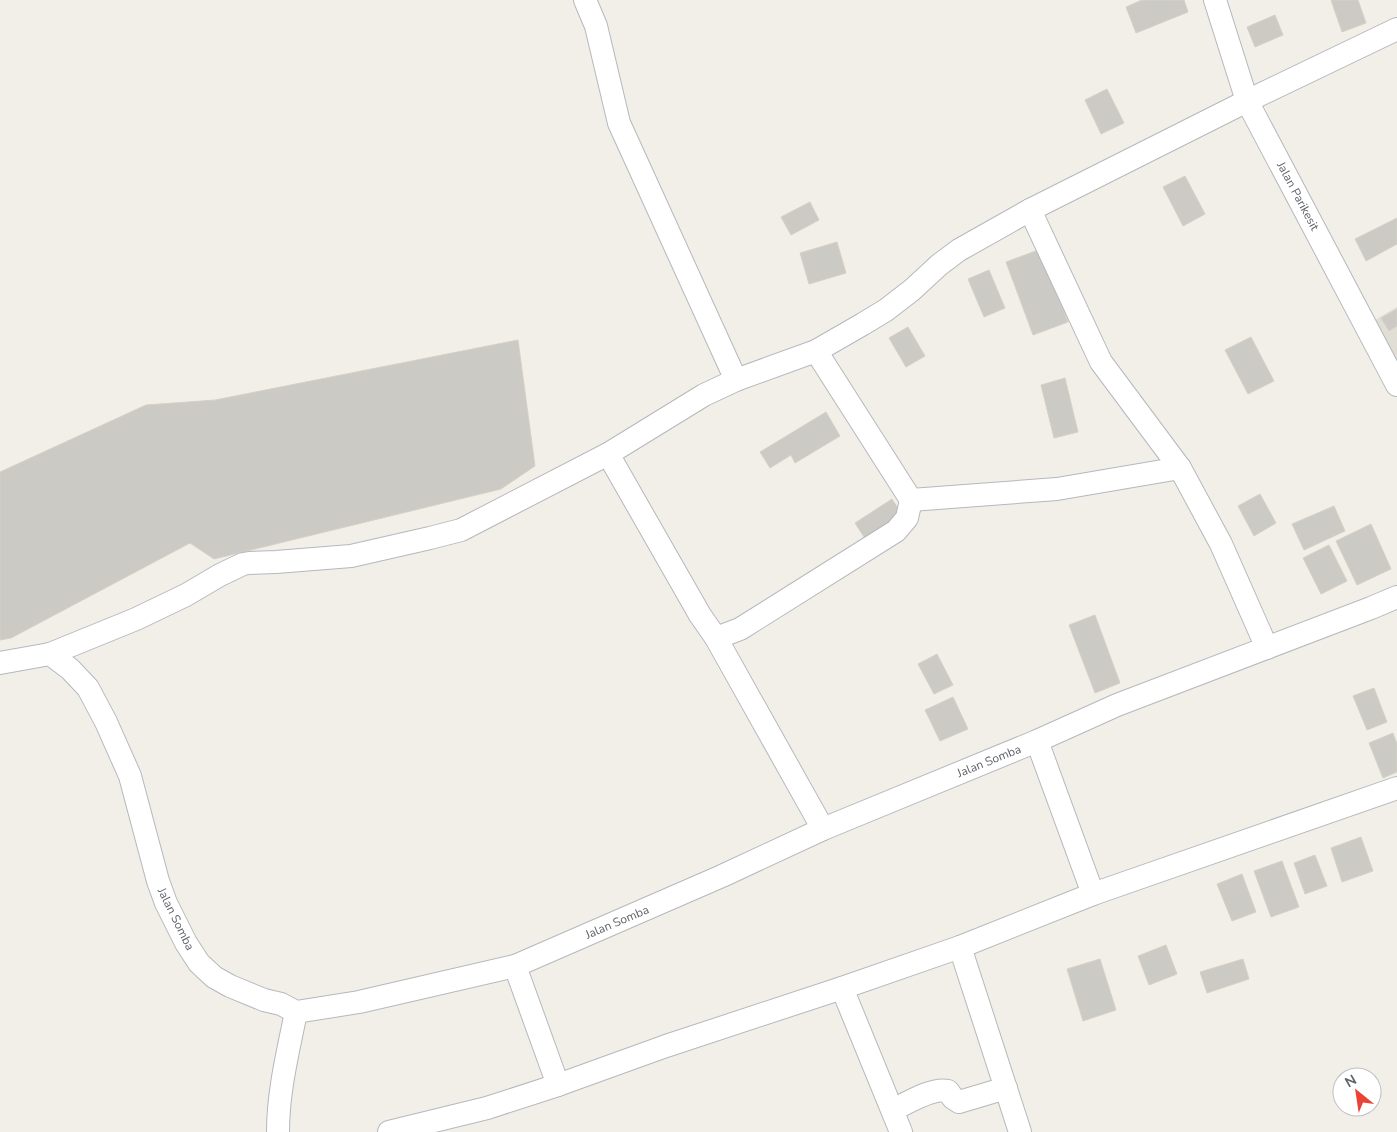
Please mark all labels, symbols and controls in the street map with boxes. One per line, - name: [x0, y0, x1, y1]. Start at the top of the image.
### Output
- street label: Jalan Parikesit: [1273, 158, 1323, 234]
- street label: Jalan Somba: [954, 741, 1023, 781]
- street label: Jalan Somba: [154, 884, 198, 953]
- street label: Jalan Somba: [582, 901, 651, 943]
- north arrow: [1332, 1067, 1382, 1117]
- text: N: [1341, 1070, 1360, 1092]

